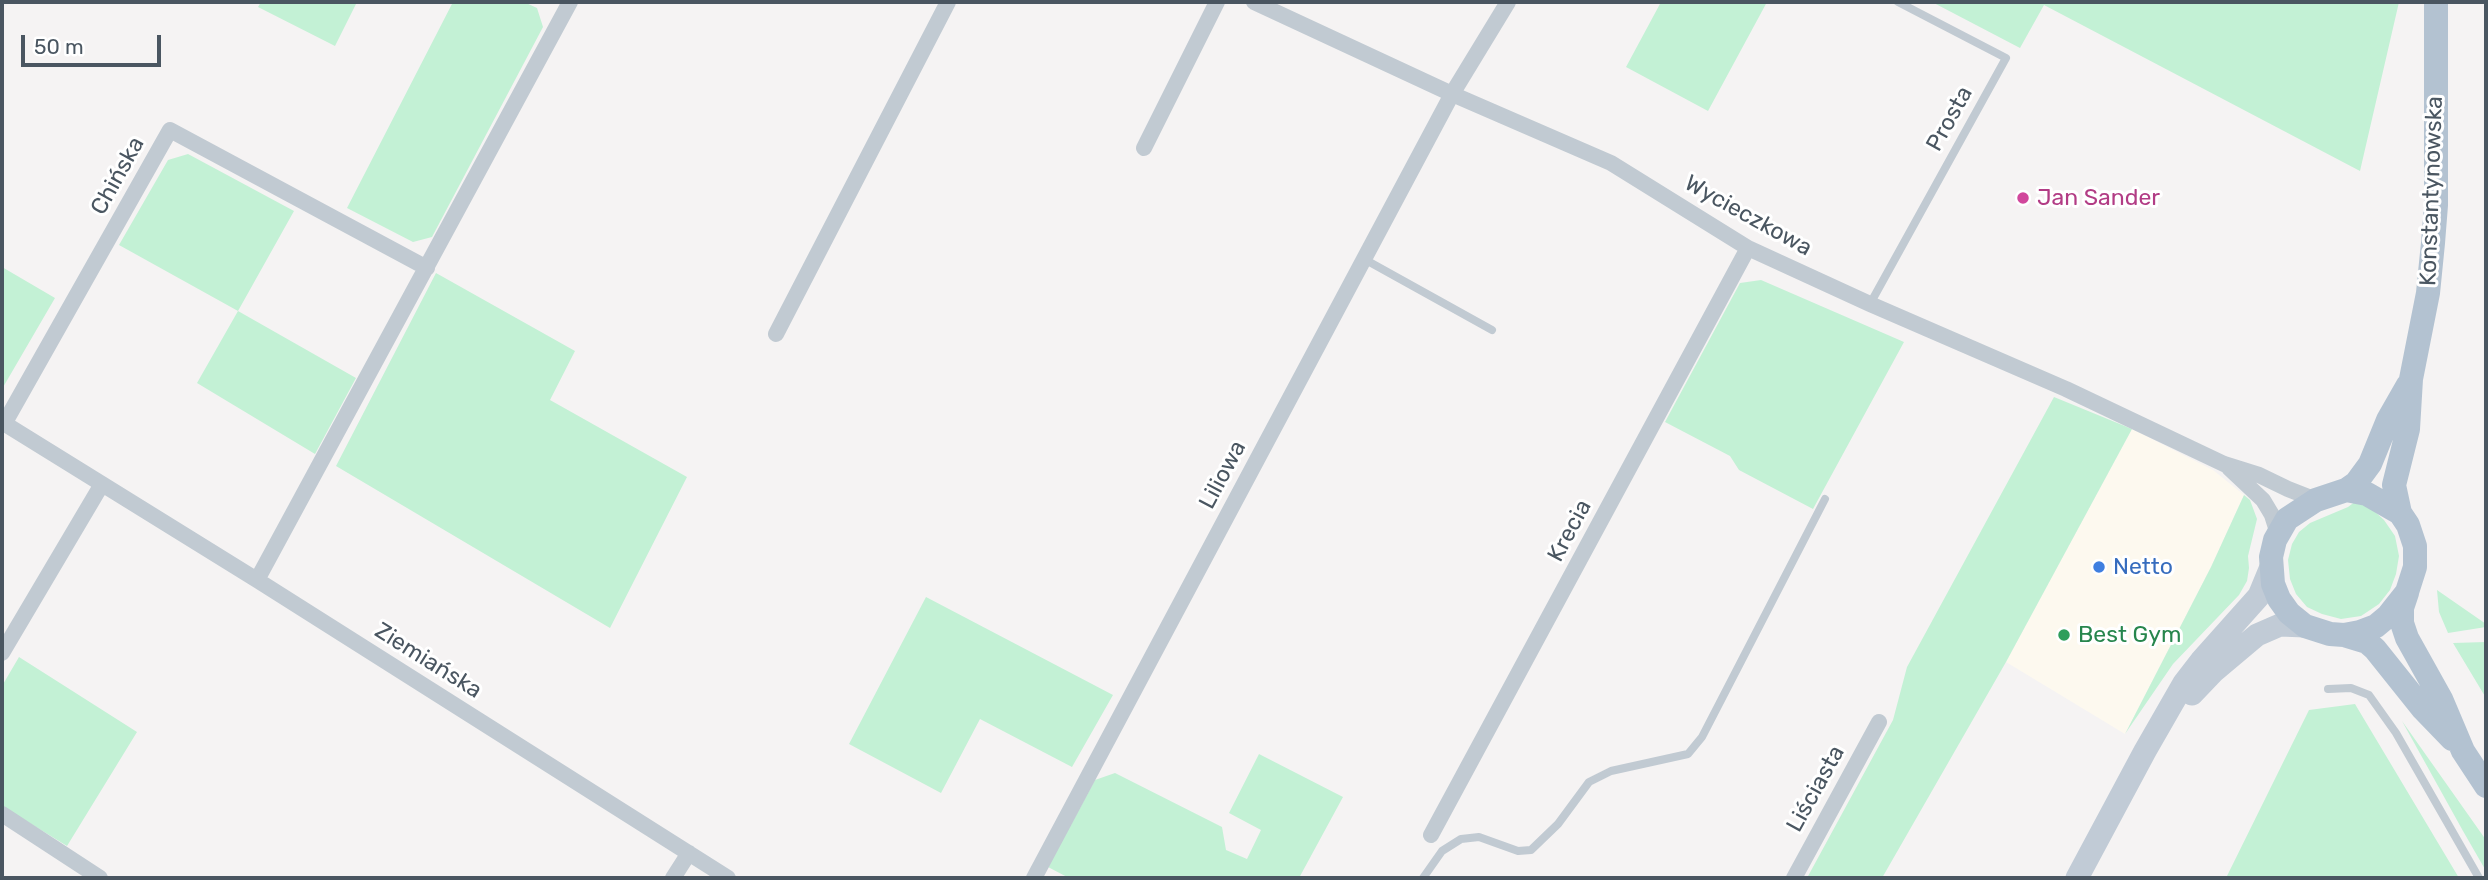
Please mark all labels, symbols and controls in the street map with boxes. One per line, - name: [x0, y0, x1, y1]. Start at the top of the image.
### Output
- scale bar: [24, 21, 164, 65]
- text: 50 m: [34, 34, 84, 59]
- street label: Prosta: [1921, 82, 1979, 156]
- street label: Konstantynowska: [2415, 95, 2449, 287]
- street label: Chińska: [85, 132, 151, 220]
- street label: Wycieczkowa: [1680, 170, 1816, 262]
- place label: Jan Sander: [2037, 184, 2160, 212]
- marker: Jan Sander: [2015, 190, 2031, 206]
- street label: Liliowa: [1194, 436, 1252, 514]
- street label: Krecia: [1542, 495, 1598, 567]
- place label: Netto: [2113, 553, 2173, 581]
- marker: Netto: [2091, 559, 2107, 575]
- street label: Ziemiańska: [369, 617, 487, 705]
- place label: Best Gym: [2078, 621, 2181, 649]
- marker: Best Gym: [2056, 627, 2072, 643]
- street label: Liściasta: [1781, 741, 1851, 837]

